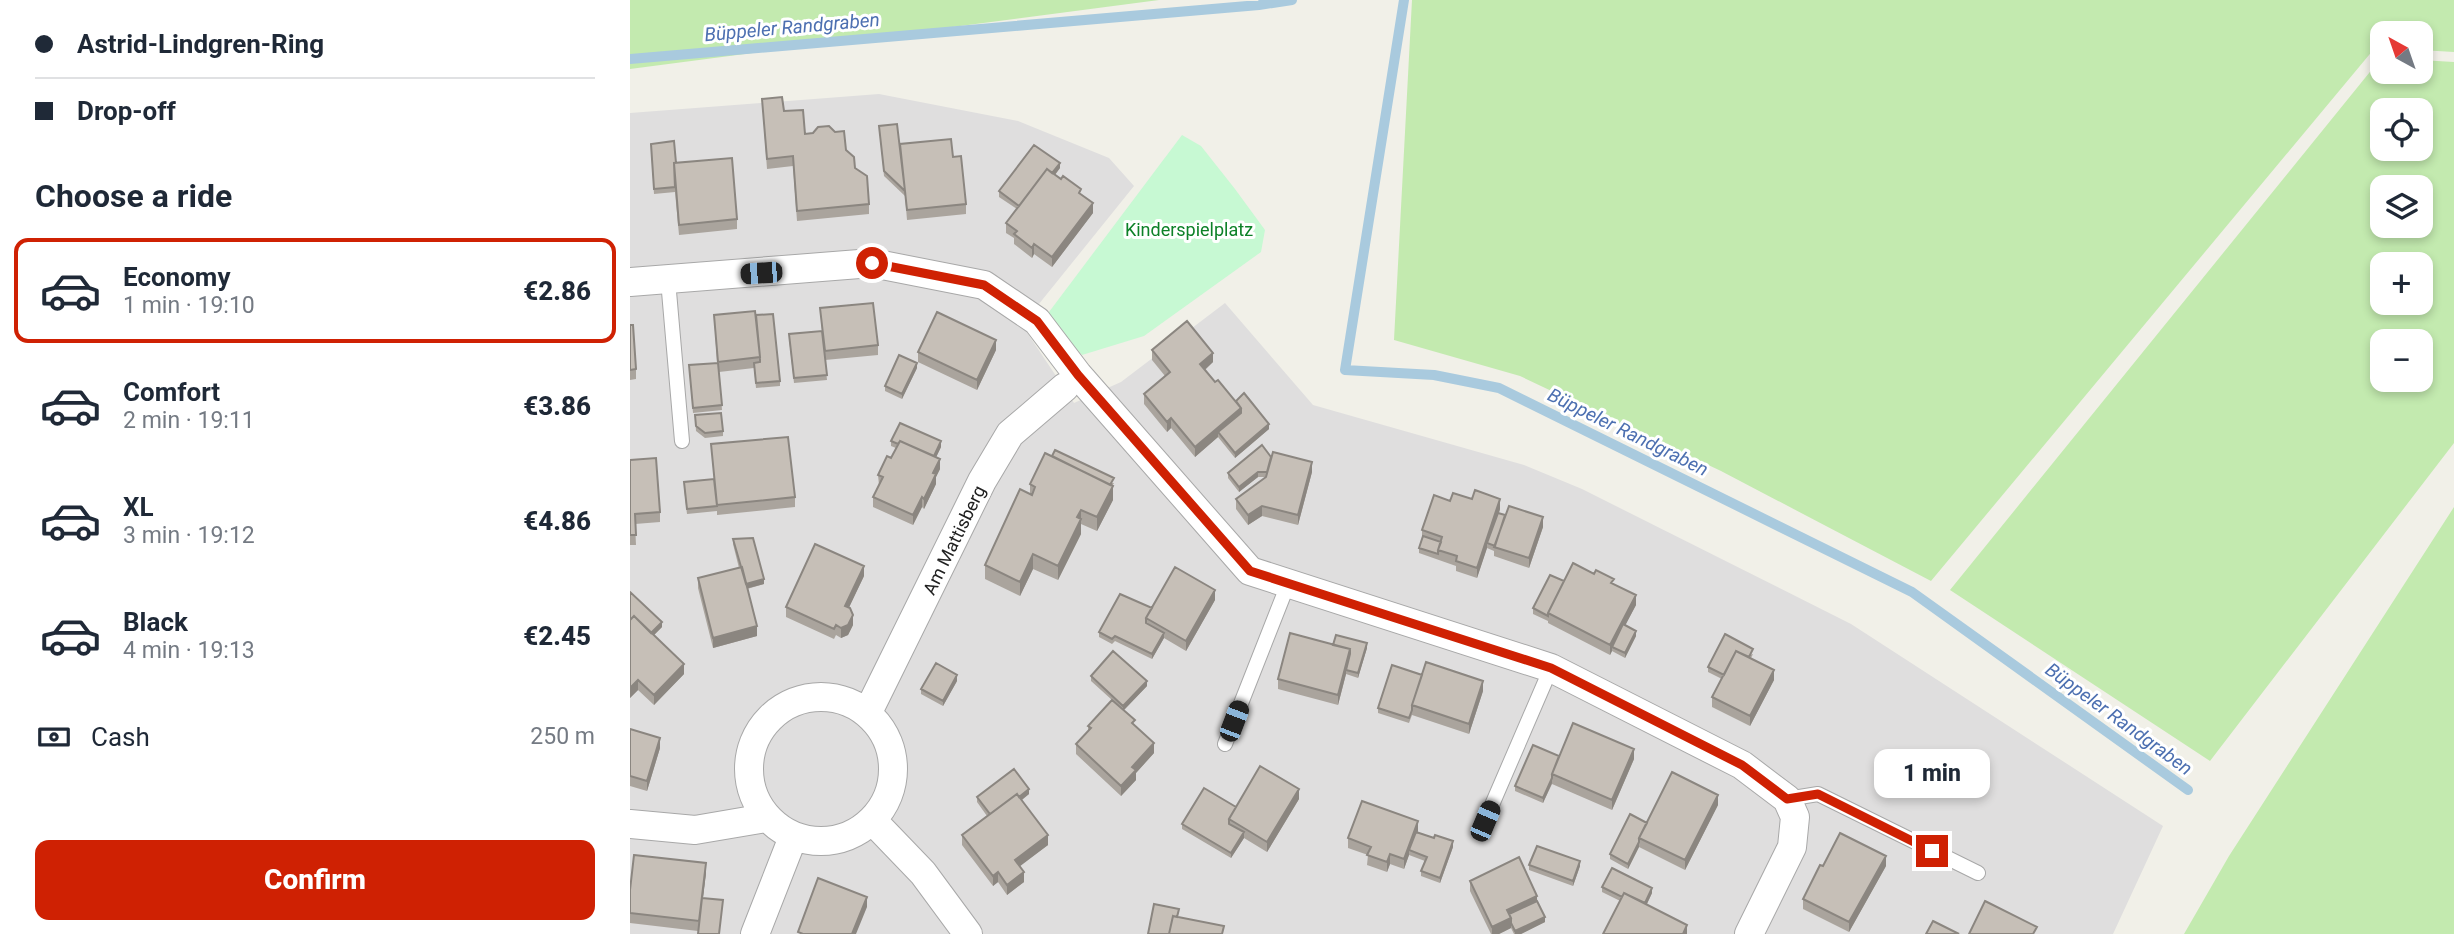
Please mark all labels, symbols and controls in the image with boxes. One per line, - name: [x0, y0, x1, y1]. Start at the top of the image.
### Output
- water label: Büppeler Randgraben: [703, 8, 881, 46]
- north arrow: [2370, 21, 2432, 84]
- map controls: [2370, 21, 2433, 392]
- text: Astrid-Lindgren-Ring: [77, 29, 324, 59]
- text: Drop-off: [77, 96, 176, 126]
- button: locate: [2370, 98, 2433, 161]
- button: layers: [2370, 175, 2433, 238]
- text: Choose a ride: [35, 177, 232, 215]
- park label: Kinderspielplatz: [1125, 219, 1253, 240]
- route start: [856, 247, 888, 279]
- button: +: [2370, 252, 2433, 315]
- icon: car: [39, 259, 102, 322]
- car: [740, 261, 783, 285]
- text: Economy: [123, 262, 230, 292]
- text: €2.86: [523, 276, 591, 306]
- text: 1 min · 19:10: [123, 292, 255, 319]
- button: −: [2370, 329, 2433, 392]
- icon: car: [39, 374, 102, 437]
- text: Comfort: [123, 377, 220, 407]
- water label: Büppeler Randgraben: [1544, 383, 1712, 481]
- text: €3.86: [523, 391, 591, 421]
- text: 2 min · 19:11: [123, 407, 255, 434]
- street label: Am Mattisberg: [919, 482, 989, 598]
- icon: car: [39, 489, 102, 552]
- text: XL: [123, 492, 154, 522]
- text: €4.86: [523, 506, 591, 536]
- text: 3 min · 19:12: [123, 522, 255, 549]
- icon: car: [39, 604, 102, 667]
- text: Black: [123, 607, 188, 637]
- text: €2.45: [523, 621, 591, 651]
- text: 4 min · 19:13: [123, 637, 255, 664]
- water label: Büppeler Randgraben: [2041, 658, 2197, 780]
- car: [1217, 698, 1252, 744]
- icon: cash: [35, 718, 73, 756]
- text: Cash: [91, 722, 150, 752]
- text: 250 m: [530, 723, 595, 750]
- callout: 1 min: [1874, 750, 1990, 798]
- text: 1 min: [1903, 760, 1961, 787]
- car: [1468, 798, 1503, 844]
- route end: [1916, 835, 1948, 867]
- button: Confirm: [35, 840, 595, 920]

